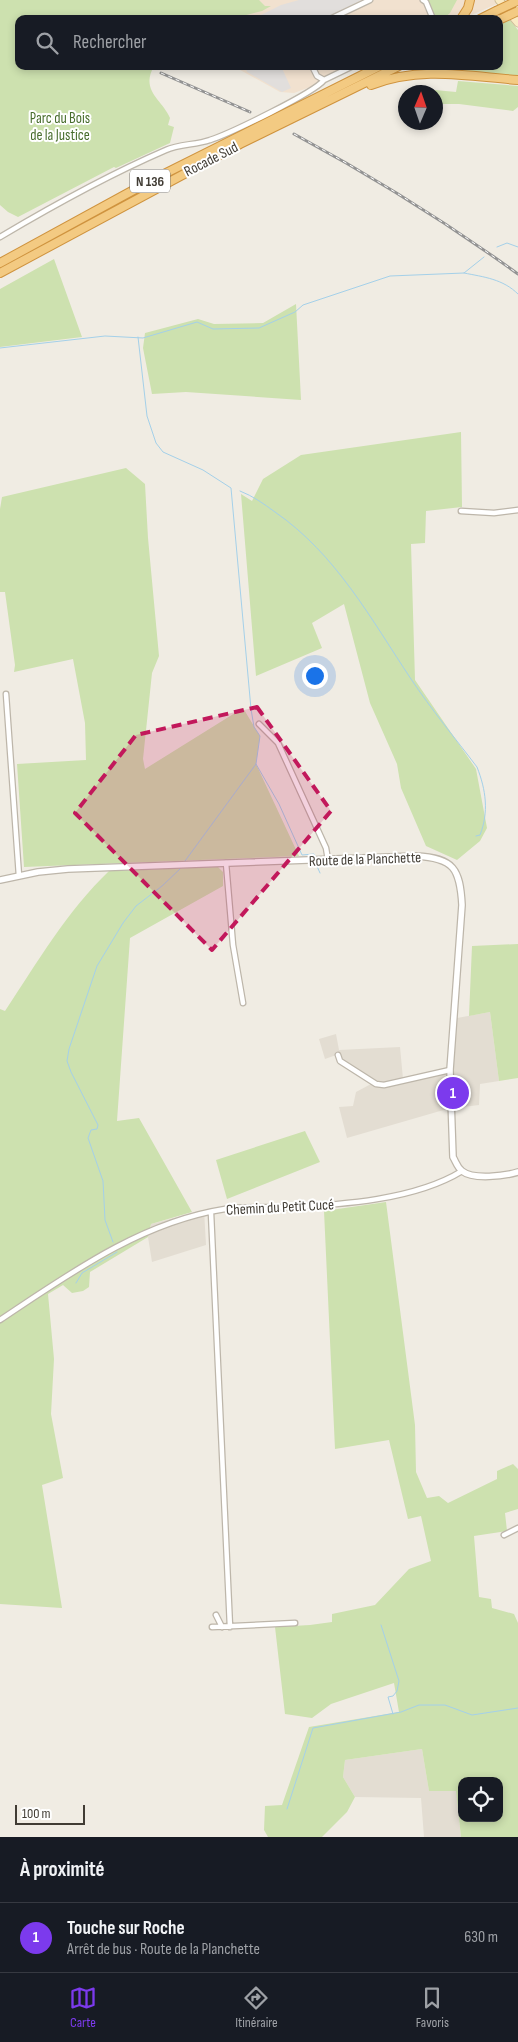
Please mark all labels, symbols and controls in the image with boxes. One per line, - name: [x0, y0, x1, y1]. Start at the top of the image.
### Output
- search box: [15, 15, 503, 70]
- icon: search: [33, 29, 61, 57]
- text: Rechercher: [73, 31, 147, 54]
- north arrow: [398, 85, 443, 130]
- park label: Parc du Bois de la Justice: [30, 109, 90, 145]
- street label: Rocade Sud: [181, 138, 241, 181]
- road number: N 136: [130, 170, 170, 192]
- your location: [302, 663, 328, 689]
- street label: Route de la Planchette: [308, 848, 422, 871]
- pin: 1: [437, 1074, 469, 1112]
- street label: Chemin du Petit Cucé: [226, 1195, 334, 1220]
- map controls: [458, 1777, 503, 1822]
- button: locate: [458, 1777, 503, 1822]
- scale bar: [15, 1802, 85, 1825]
- text: 100 m: [22, 1805, 51, 1822]
- text: À proximité: [20, 1857, 105, 1882]
- text: Touche sur Roche: [67, 1917, 185, 1940]
- text: 1: [33, 1928, 39, 1947]
- text: 630 m: [464, 1928, 498, 1947]
- text: Arrêt de bus · Route de la Planchette: [67, 1940, 260, 1959]
- tab: Carte: [69, 1984, 97, 2031]
- tab: Itinéraire: [235, 1984, 278, 2031]
- tab: Favoris: [416, 1984, 449, 2031]

